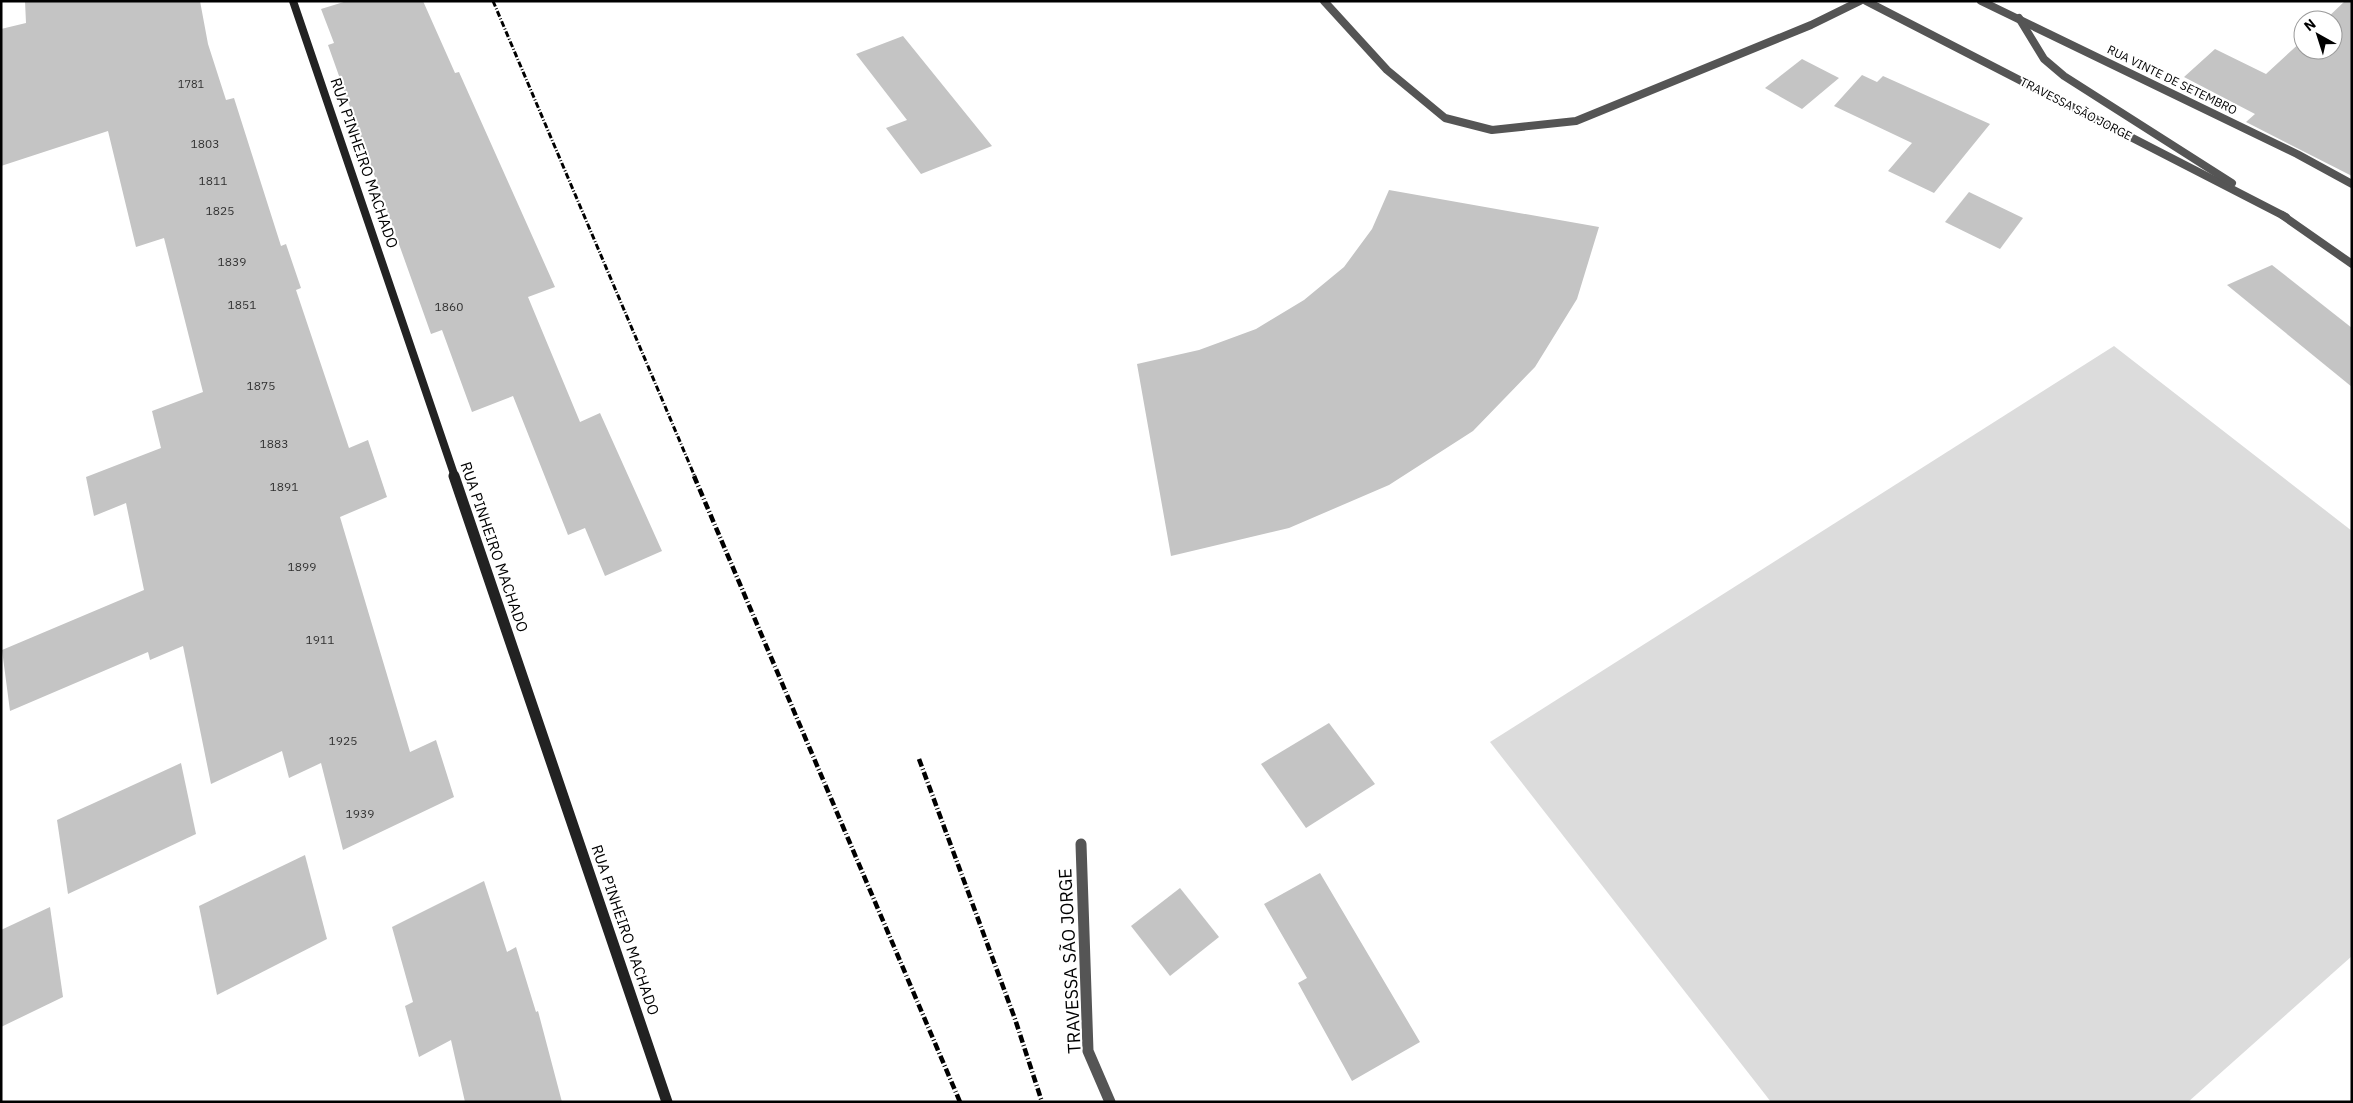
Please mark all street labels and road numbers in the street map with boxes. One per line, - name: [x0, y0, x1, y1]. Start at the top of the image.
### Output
- street label: RUA VINTE DE SETEMBRO: [2105, 42, 2240, 118]
- street label: TRAVESSA SÃO JORGE: [2018, 74, 2135, 143]
- street label: RUA PINHEIRO MACHADO: [326, 75, 403, 251]
- street label: RUA PINHEIRO MACHADO: [456, 459, 533, 635]
- street label: RUA PINHEIRO MACHADO: [587, 842, 664, 1018]
- street label: TRAVESSA SÃO JORGE: [1053, 868, 1086, 1054]

